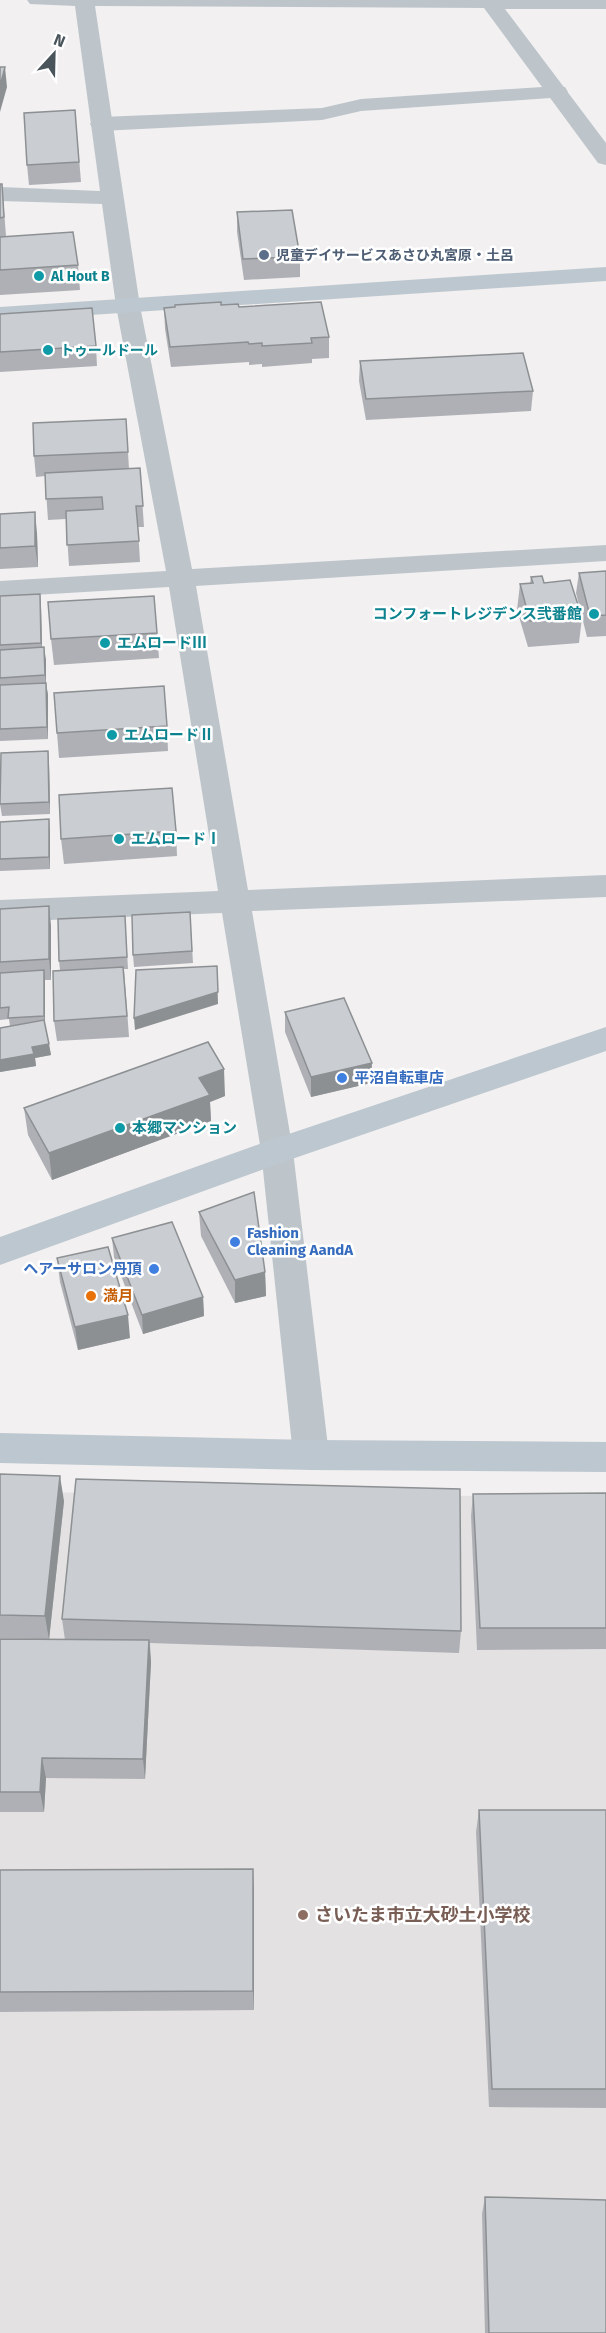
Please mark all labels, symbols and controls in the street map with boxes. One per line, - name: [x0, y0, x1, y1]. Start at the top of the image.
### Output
- north arrow: [24, 24, 84, 84]
- text: N: [51, 30, 68, 51]
- place label: 児童デイサービスあさひ丸宮原・土呂: [276, 247, 514, 264]
- marker: 児童デイサービスあさひ丸宮原・土呂: [257, 248, 271, 262]
- place label: Al Hout B: [50, 268, 110, 285]
- marker: Al Hout B: [32, 269, 46, 283]
- place label: トゥールドール: [60, 342, 158, 359]
- marker: トゥールドール: [41, 343, 55, 357]
- place label: コンフォートレジデンス弐番館: [373, 605, 582, 623]
- marker: コンフォートレジデンス弐番館: [587, 607, 601, 621]
- place label: エムロードⅢ: [117, 634, 207, 652]
- marker: エムロードⅢ: [98, 636, 112, 650]
- place label: エムロードⅡ: [124, 726, 214, 744]
- marker: エムロードⅡ: [105, 728, 119, 742]
- place label: エムロードⅠ: [131, 830, 221, 848]
- marker: エムロードⅠ: [112, 832, 126, 846]
- place label: 平沼自転車店: [354, 1069, 444, 1087]
- marker: 平沼自転車店: [335, 1071, 349, 1085]
- place label: 本郷マンション: [132, 1119, 237, 1137]
- marker: 本郷マンション: [113, 1121, 127, 1135]
- place label: Fashion Cleaning AandA: [247, 1224, 354, 1259]
- marker: Fashion Cleaning AandA: [228, 1235, 242, 1249]
- place label: ヘアーサロン丹頂: [23, 1260, 142, 1278]
- marker: ヘアーサロン丹頂: [147, 1262, 161, 1276]
- place label: 満月: [103, 1287, 133, 1305]
- marker: 満月: [84, 1289, 98, 1303]
- place label: さいたま市立大砂土小学校: [315, 1904, 530, 1926]
- marker: さいたま市立大砂土小学校: [296, 1908, 310, 1922]

